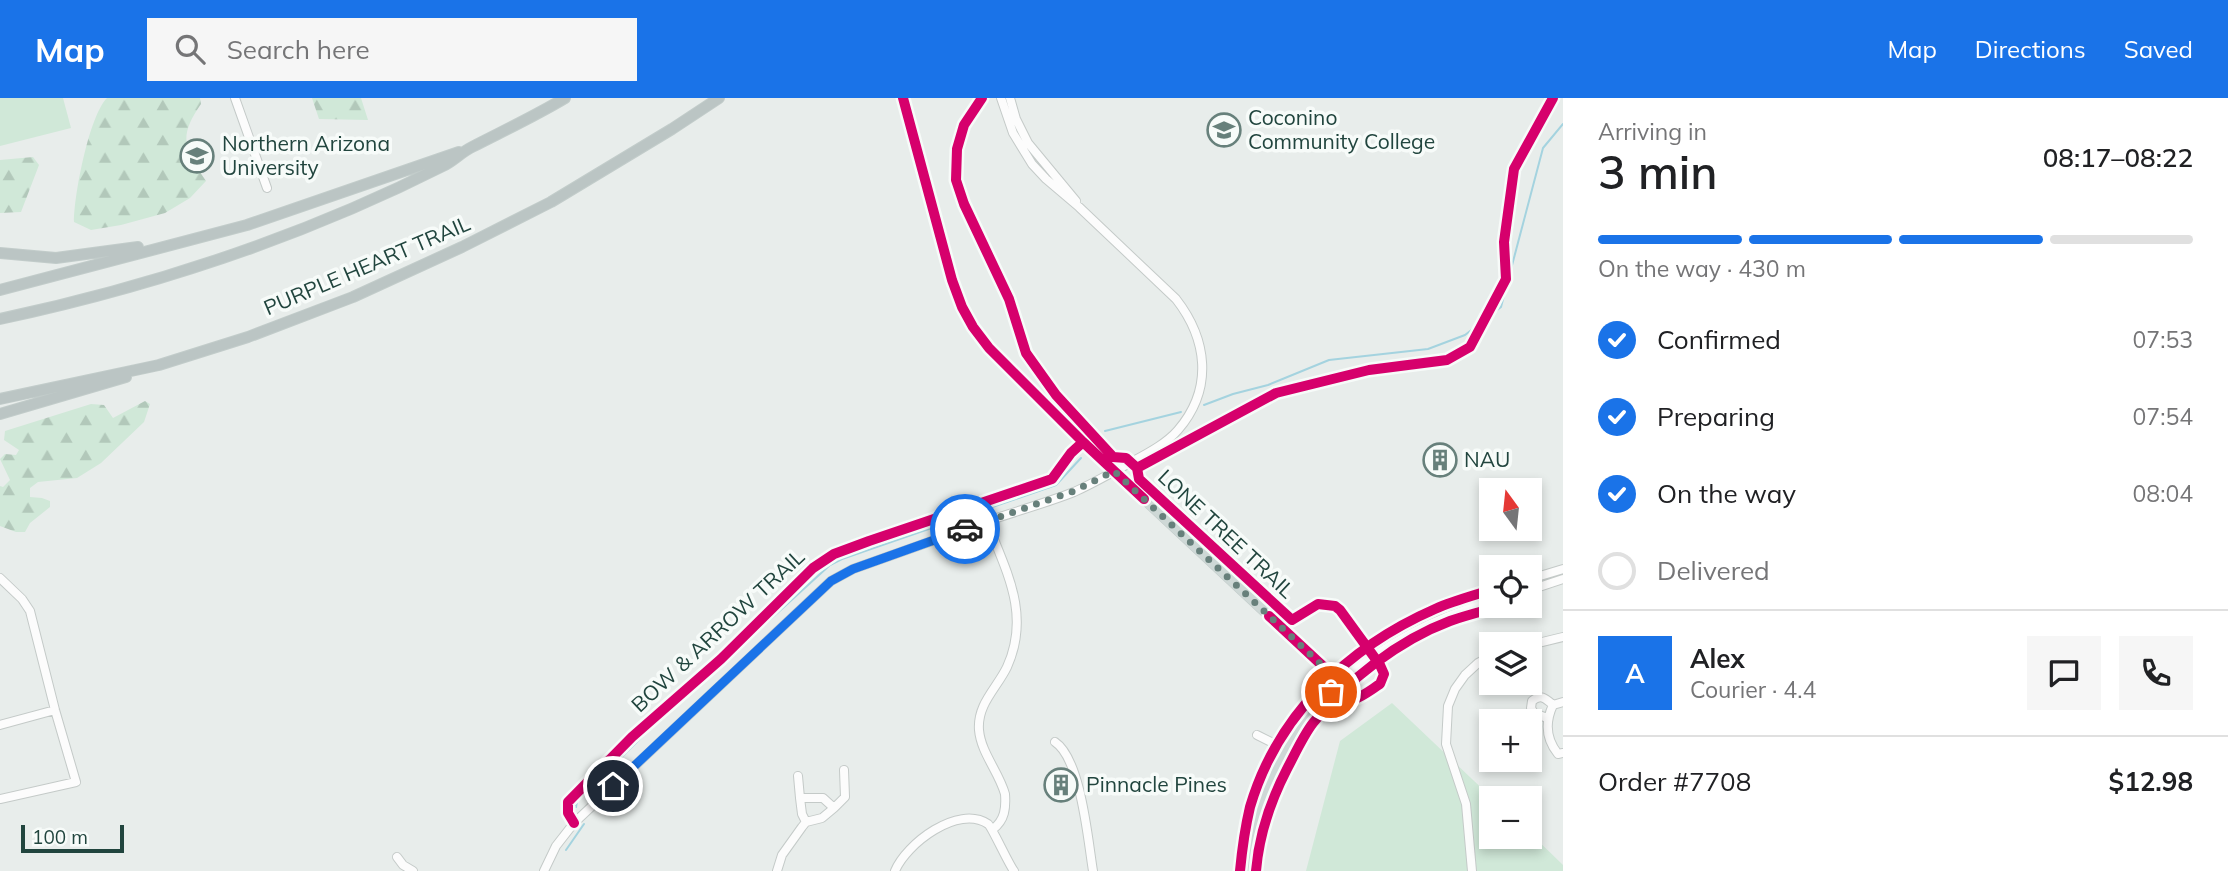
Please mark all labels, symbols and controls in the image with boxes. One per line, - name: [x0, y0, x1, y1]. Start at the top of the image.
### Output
- search box: [147, 18, 637, 81]
- text: Map: [35, 29, 105, 70]
- icon: search: [171, 30, 209, 68]
- text: Search here: [227, 33, 370, 66]
- text: Map: [1887, 34, 1937, 64]
- text: Directions: [1975, 34, 2086, 64]
- text: Saved: [2124, 34, 2193, 64]
- place label: Coconino Community College: [1248, 104, 1435, 154]
- school or university icon: Coconino Community College: [1205, 111, 1243, 149]
- text: Arriving in: [1598, 117, 1707, 146]
- place label: Northern Arizona University: [222, 130, 390, 180]
- school or university icon: Northern Arizona University: [178, 137, 216, 175]
- text: 08:17–08:22: [2043, 141, 2193, 174]
- text: 3 min: [1598, 143, 1717, 201]
- street label: PURPLE HEART TRAIL: [260, 210, 474, 320]
- text: On the way · 430 m: [1598, 254, 1806, 283]
- icon: check: [1598, 321, 1636, 359]
- text: Confirmed: [1657, 323, 1781, 356]
- text: 07:53: [2133, 325, 2193, 354]
- icon: check: [1598, 398, 1636, 436]
- text: Preparing: [1657, 400, 1775, 433]
- text: 07:54: [2133, 402, 2193, 431]
- building icon: NAU: [1421, 441, 1459, 479]
- place label: NAU: [1464, 446, 1510, 472]
- street label: LONE TREE TRAIL: [1153, 463, 1301, 604]
- icon: check: [1598, 475, 1636, 513]
- text: On the way: [1657, 477, 1796, 510]
- north arrow: [1479, 478, 1542, 541]
- map controls: [1479, 478, 1542, 849]
- text: 08:04: [2133, 479, 2193, 508]
- courier: [930, 494, 1000, 564]
- icon: car: [946, 510, 984, 548]
- street label: BOW & ARROW TRAIL: [625, 543, 810, 717]
- text: Delivered: [1657, 554, 1770, 587]
- button: locate: [1479, 555, 1542, 618]
- button: layers: [1479, 632, 1542, 695]
- button: chat: [2027, 636, 2101, 710]
- button: phone: [2119, 636, 2193, 710]
- text: Alex: [1690, 642, 1745, 675]
- text: A: [1625, 657, 1645, 690]
- pin: [1301, 662, 1361, 722]
- icon: bag: [1312, 673, 1350, 711]
- text: Courier · 4.4: [1690, 675, 1816, 704]
- button: +: [1479, 709, 1542, 772]
- pin: [583, 756, 643, 816]
- text: Order #7708: [1598, 765, 1751, 798]
- text: $12.98: [2109, 765, 2193, 798]
- building icon: Pinnacle Pines: [1042, 766, 1080, 804]
- icon: home: [594, 767, 632, 805]
- place label: Pinnacle Pines: [1086, 771, 1227, 797]
- button: −: [1479, 786, 1542, 849]
- scale bar: [21, 822, 124, 854]
- text: 100 m: [32, 825, 88, 849]

